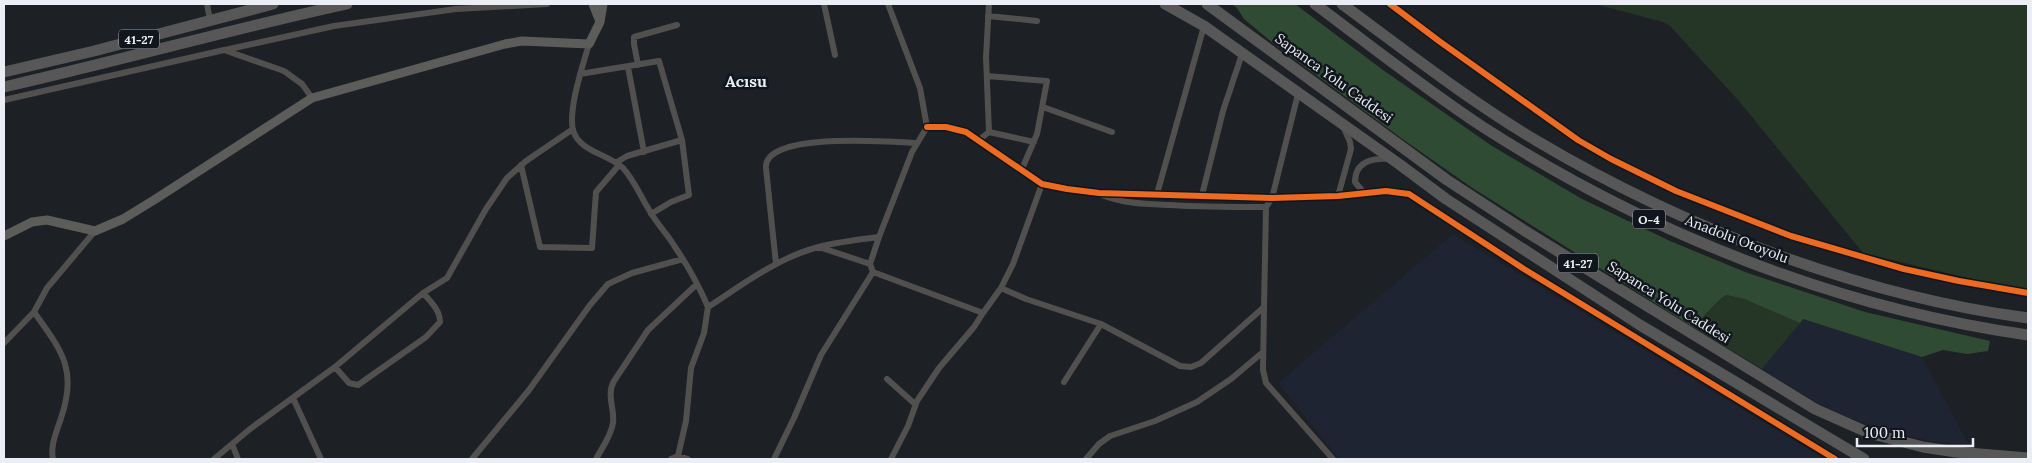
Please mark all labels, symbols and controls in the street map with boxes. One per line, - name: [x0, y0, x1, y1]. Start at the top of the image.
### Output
- street label: Sapanca Yolu Caddesi: [1272, 29, 1396, 127]
- road number: 41-27: [119, 30, 159, 48]
- district label: Acısu: [725, 71, 767, 91]
- road number: O-4: [1633, 210, 1665, 228]
- street label: Anadolu Otoyolu: [1682, 211, 1791, 267]
- road number: 41-27: [1558, 254, 1598, 272]
- street label: Sapanca Yolu Caddesi: [1604, 257, 1734, 347]
- scale bar: [1857, 416, 1973, 448]
- text: 100 m: [1864, 423, 1905, 442]

